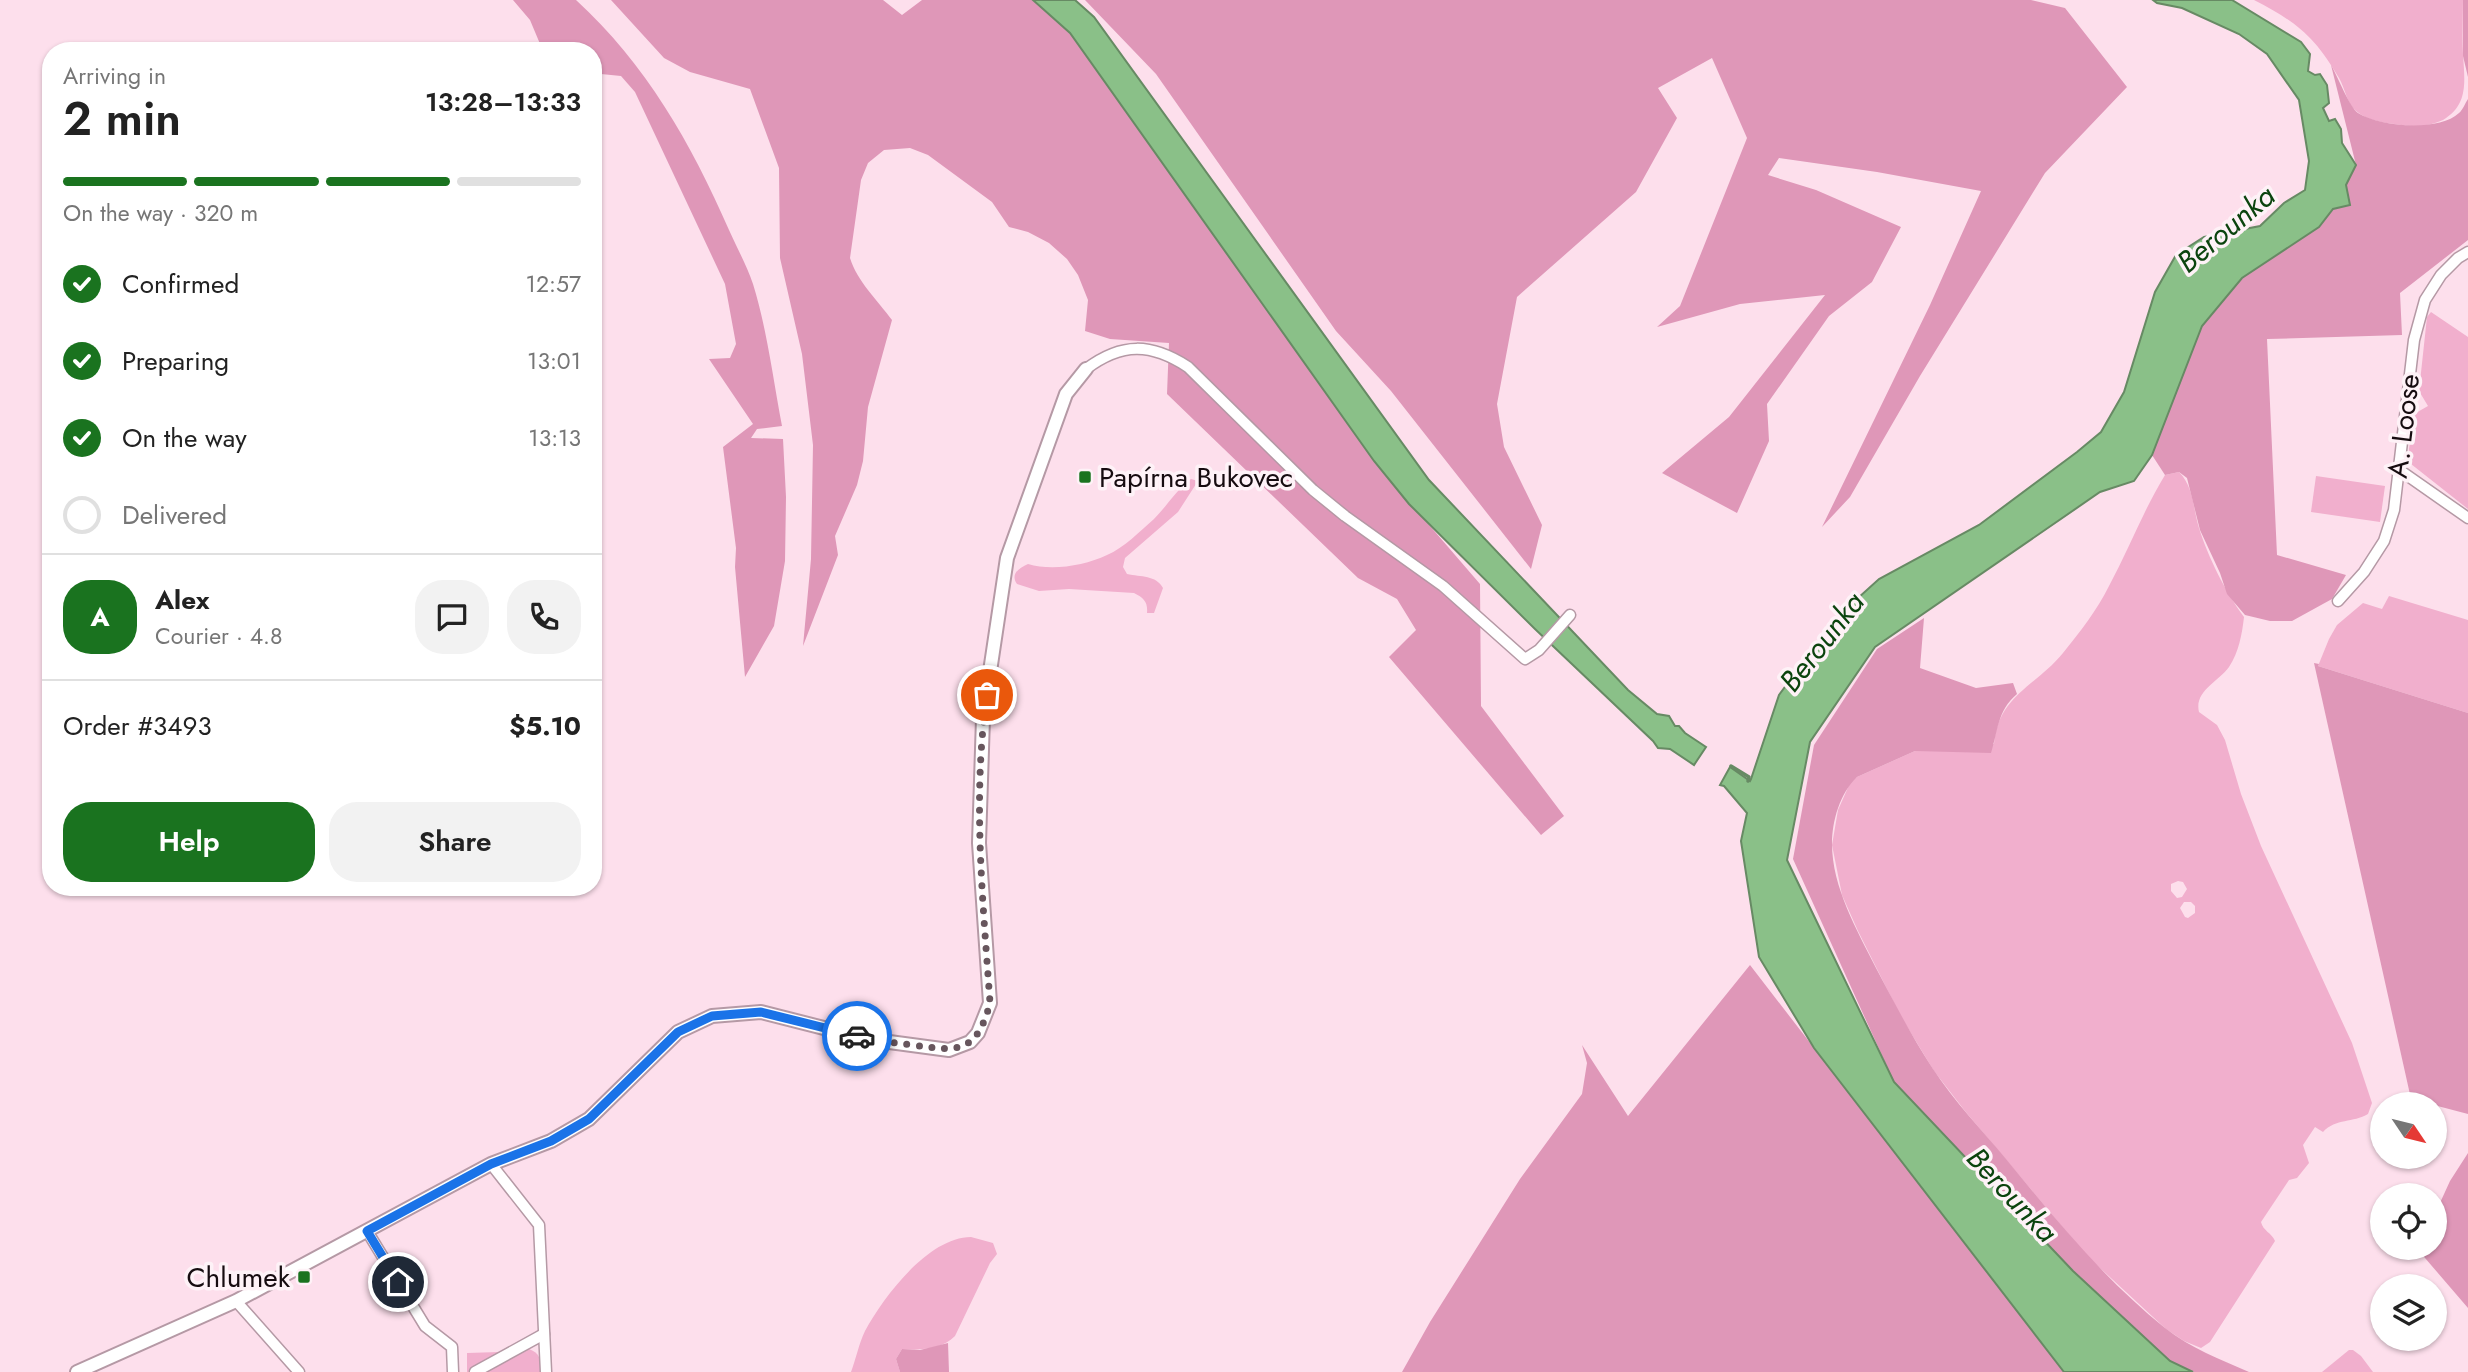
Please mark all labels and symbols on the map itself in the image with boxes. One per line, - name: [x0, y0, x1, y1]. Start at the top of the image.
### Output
- water label: Berounka: [2167, 174, 2284, 283]
- street label: A. Loose: [2377, 371, 2430, 481]
- place label: Papírna Bukovec: [1099, 457, 1293, 498]
- marker: Papírna Bukovec: [1077, 469, 1093, 485]
- water label: Berounka: [1769, 582, 1875, 701]
- pin: [957, 665, 1017, 725]
- courier: [822, 1001, 892, 1071]
- north arrow: [2370, 1092, 2446, 1169]
- water label: Berounka: [1957, 1137, 2068, 1252]
- pin: [368, 1252, 428, 1312]
- place label: Chlumek: [186, 1257, 291, 1298]
- marker: Chlumek: [296, 1269, 312, 1285]

